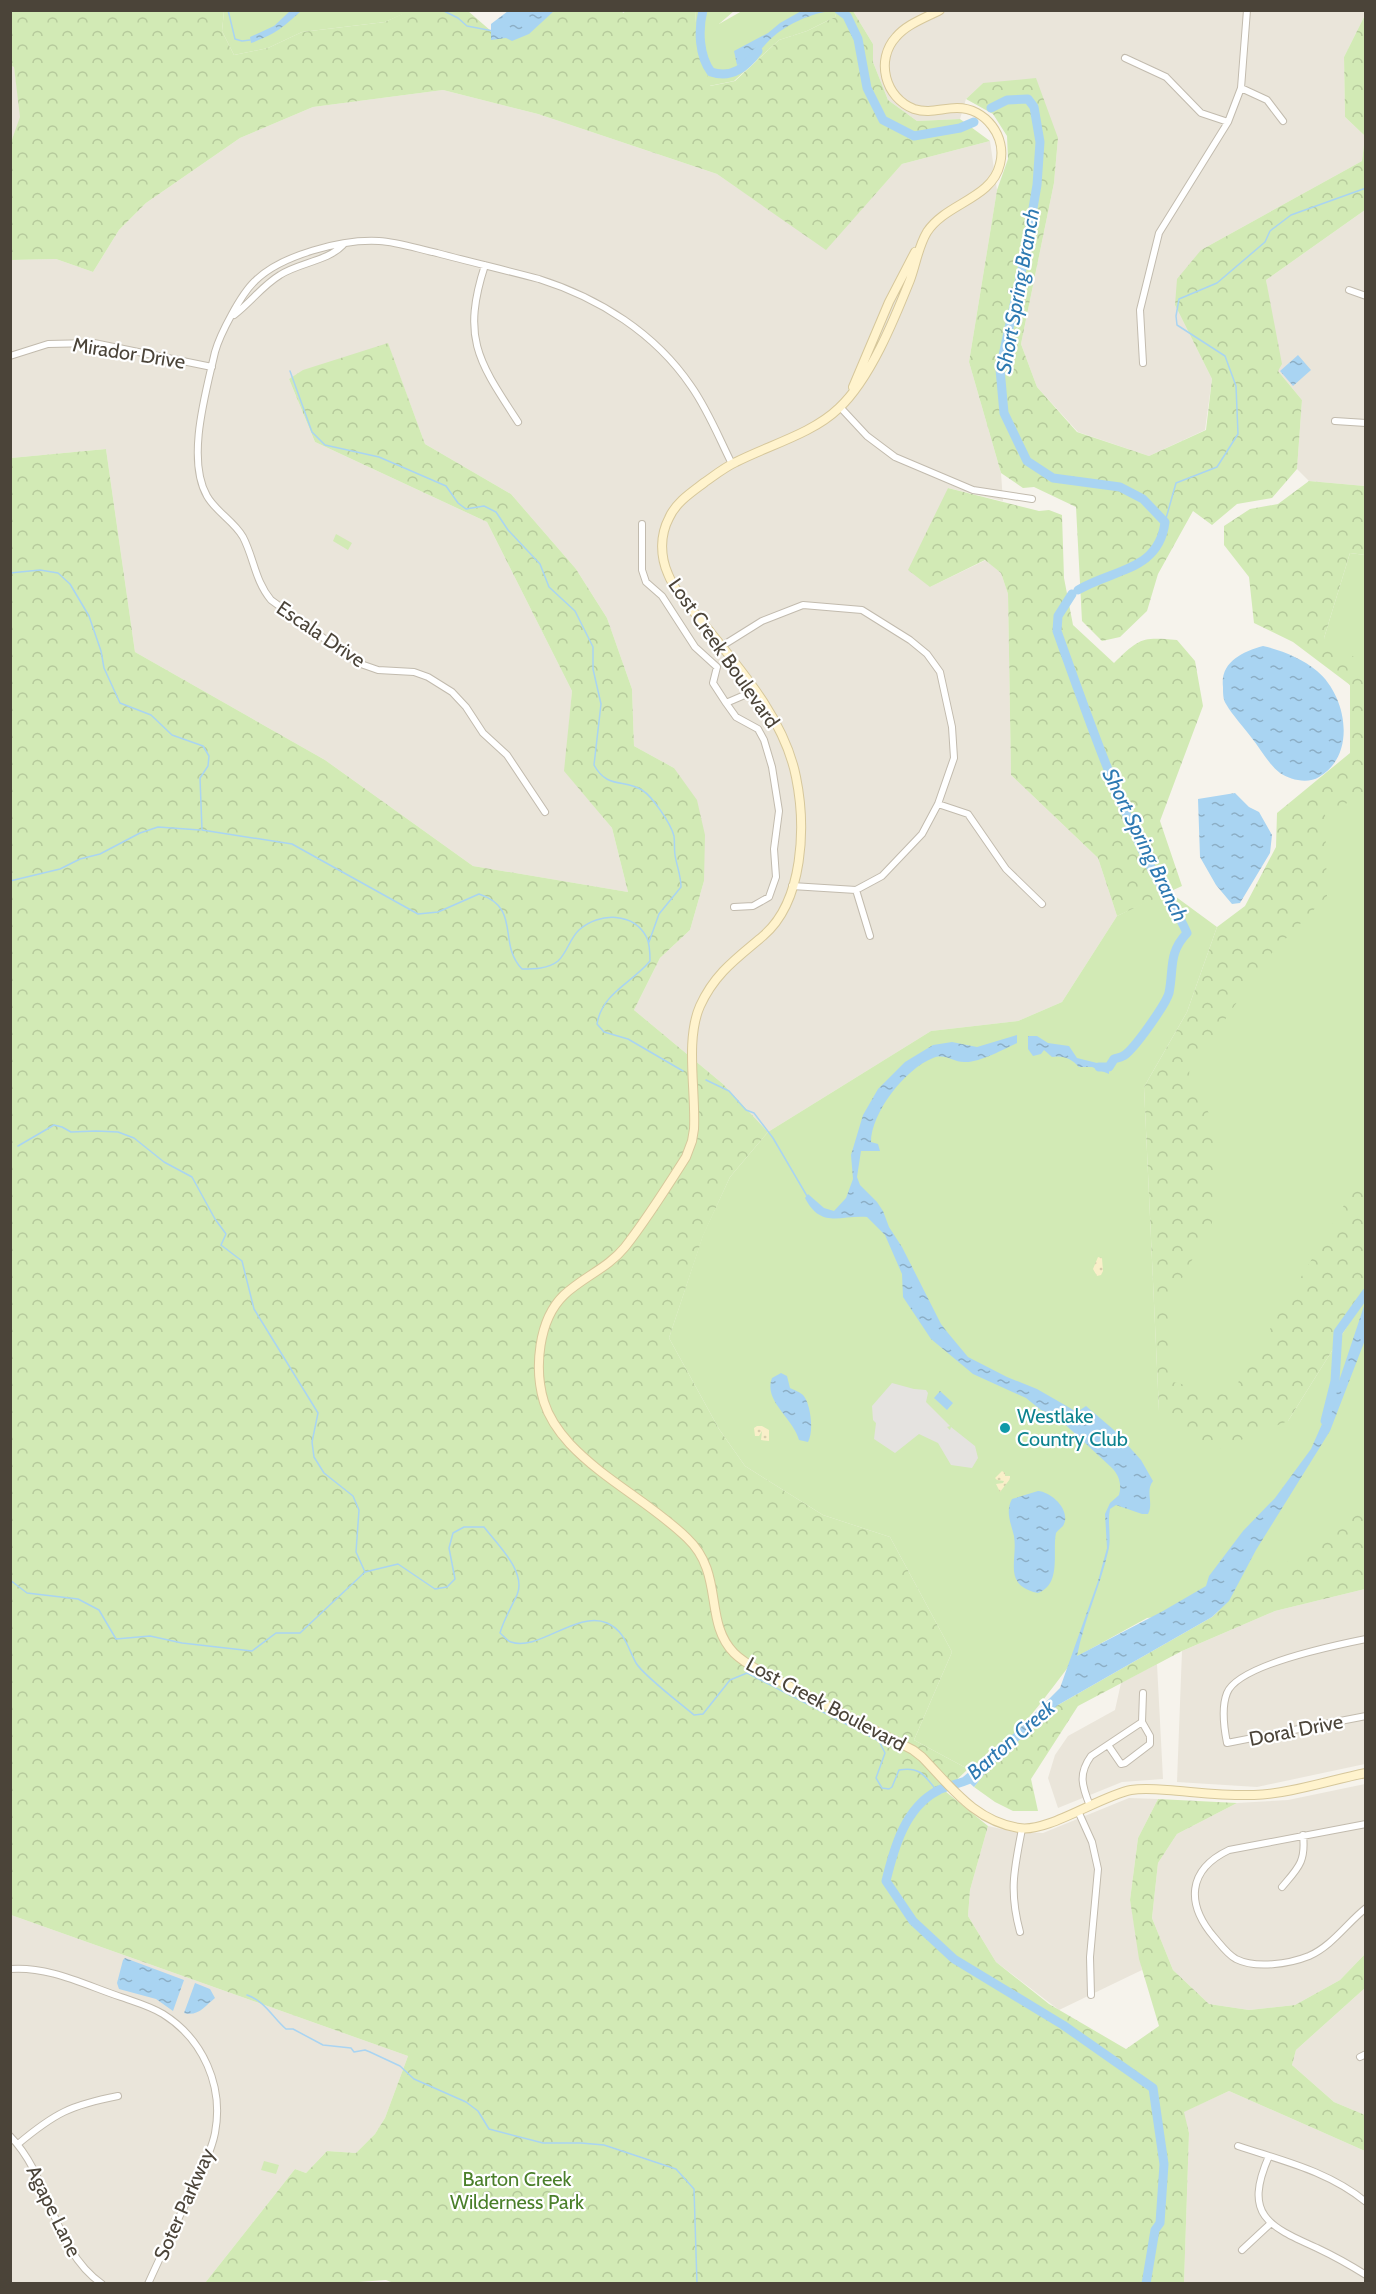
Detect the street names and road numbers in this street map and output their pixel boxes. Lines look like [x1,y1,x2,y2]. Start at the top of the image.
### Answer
street label: Mirador Drive [71,332,187,374]
street label: Lost Creek Boulevard [663,574,785,732]
street label: Escala Drive [272,596,370,672]
street label: Lost Creek Boulevard [742,1652,910,1756]
street label: Doral Drive [1247,1709,1345,1751]
street label: Soter Parkway [149,2144,219,2264]
street label: Agape Lane [22,2161,86,2261]

